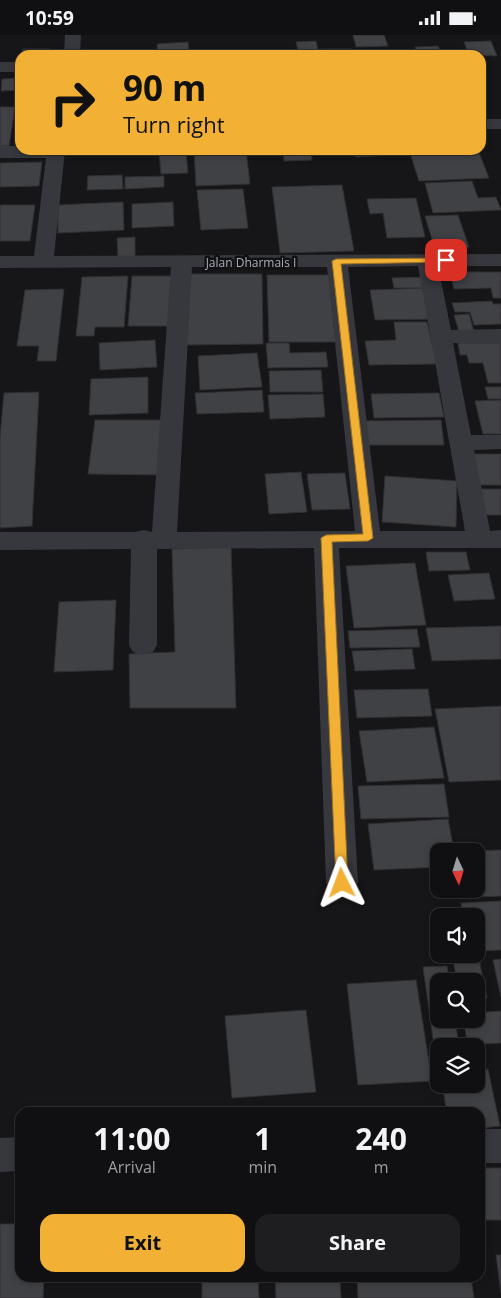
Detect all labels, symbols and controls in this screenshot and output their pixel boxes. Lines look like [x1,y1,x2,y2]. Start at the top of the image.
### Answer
text: 10:59 [25,5,74,31]
text: 90 m [123,64,206,111]
icon: right [40,70,105,135]
text: Turn right [123,109,225,139]
pin [425,239,467,281]
icon: arrive [432,246,460,274]
street label: Jalan Dharmais I [205,254,296,271]
north arrow [430,843,485,897]
map controls [430,843,485,1093]
position arrow [315,856,367,908]
button: sound [430,908,485,963]
button: search [430,973,485,1028]
button: layers [430,1038,485,1093]
text: 11:00 [93,1118,170,1159]
text: 1 [254,1118,271,1159]
text: 240 [355,1118,407,1159]
text: Arrival [108,1156,156,1178]
text: min [249,1156,277,1178]
text: m [374,1156,389,1178]
button: Exit [40,1214,245,1272]
button: Share [255,1214,460,1272]

